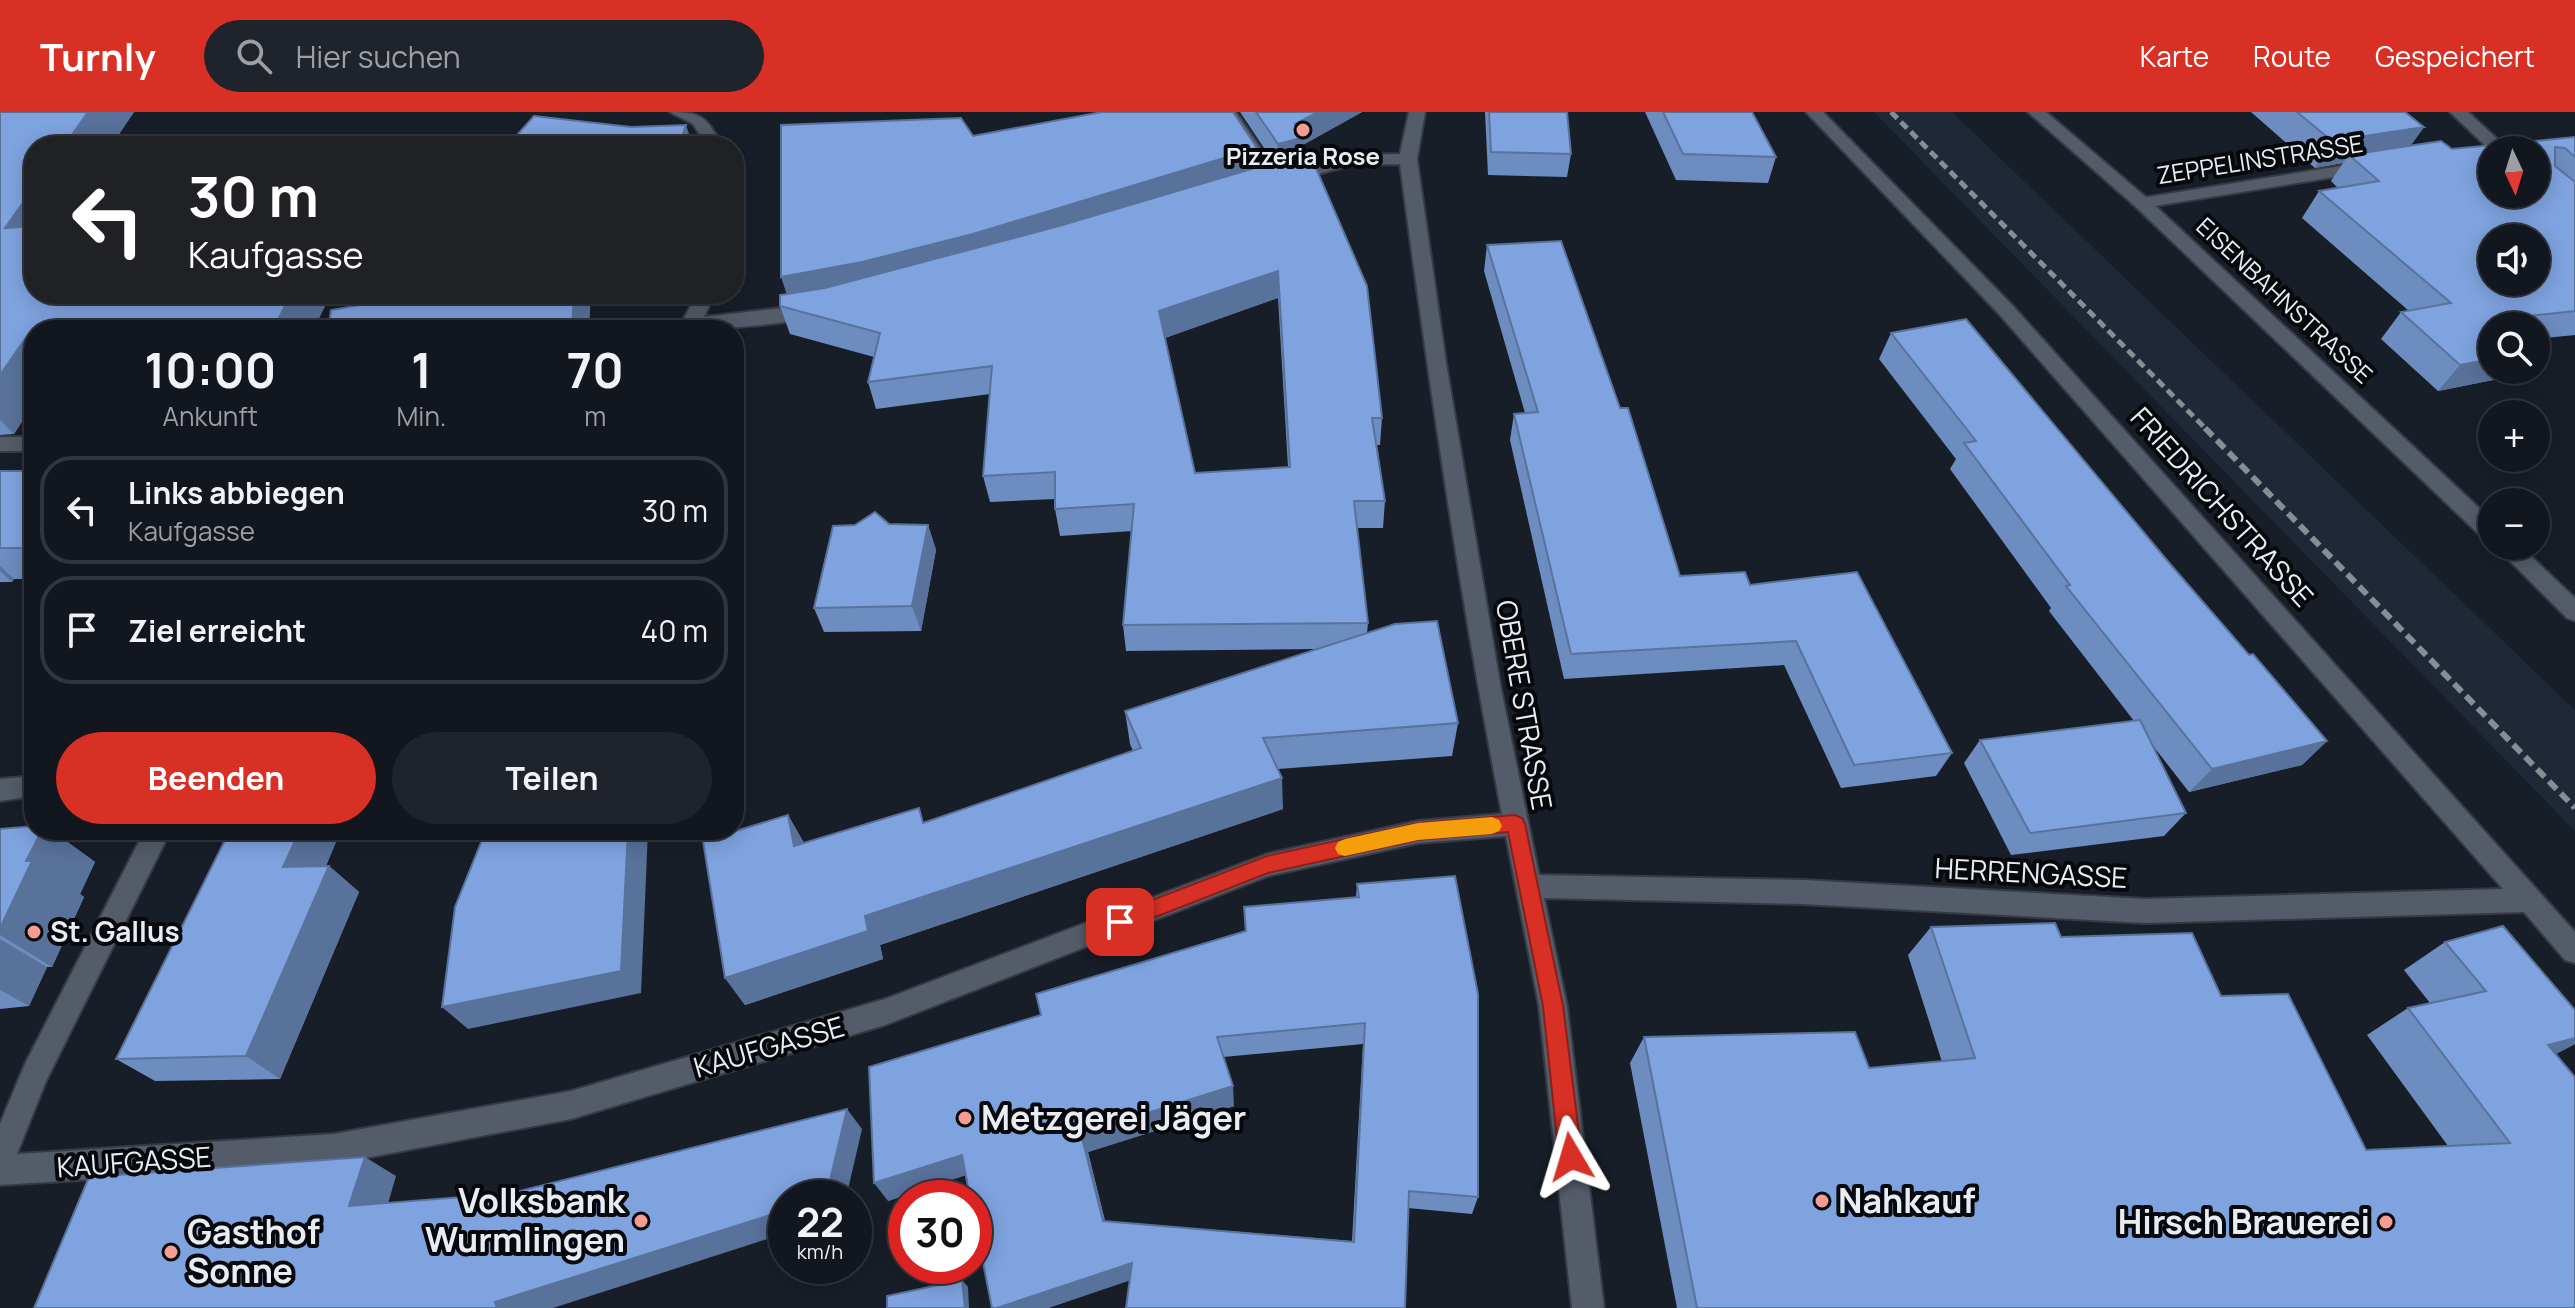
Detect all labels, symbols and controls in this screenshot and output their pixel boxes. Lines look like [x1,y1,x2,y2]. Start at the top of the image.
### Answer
search box [204,20,764,92]
text: Turnly [40,30,156,82]
icon: search [232,34,276,78]
text: Hier suchen [296,36,461,77]
text: Karte [2140,37,2209,75]
text: Route [2253,37,2331,75]
text: Gespeichert [2375,37,2535,75]
marker: Pizzeria Rose [1294,121,1312,139]
street label: ZEPPELINSTRASSE [2154,126,2365,191]
north arrow [2478,136,2550,208]
map controls [2478,136,2550,560]
place label: Pizzeria Rose [1226,139,1380,172]
text: 30 m [188,157,319,234]
icon: left [56,168,160,272]
street label: EISENBAHNSTRASSE [2190,210,2380,390]
button: sound [2478,224,2550,296]
text: Kaufgasse [188,230,364,279]
button: search [2478,312,2550,384]
text: 10:00 [144,337,276,402]
text: 1 [411,337,432,402]
text: 70 [567,337,624,402]
text: Ankunft [163,398,258,434]
text: Min. [397,398,446,434]
text: m [584,398,606,434]
street label: FRIEDRICHSTRASSE [2123,398,2323,614]
button: + [2478,400,2550,472]
text: Links abbiegen [128,472,345,513]
icon: left [60,488,104,532]
button: − [2478,488,2550,560]
text: 30 m [642,490,708,531]
text: Kaufgasse [128,513,255,549]
street label: OBERE STRASSE [1488,597,1562,813]
icon: arrive [60,608,104,652]
text: Ziel erreicht [128,610,306,651]
text: 40 m [641,610,708,651]
button: Beenden [56,732,376,824]
button: Teilen [392,732,712,824]
street label: HERRENGASSE [1934,848,2128,896]
pin [1086,888,1154,956]
icon: arrive [1098,900,1142,944]
place label: St. Gallus [50,912,180,950]
marker: St. Gallus [25,923,43,941]
street label: KAUFGASSE [689,1006,848,1086]
place label: Metzgerei Jäger [981,1094,1246,1140]
marker: Metzgerei Jäger [956,1109,974,1127]
position arrow [1529,1115,1613,1199]
street label: KAUFGASSE [55,1137,212,1185]
place label: Volksbank Wurmlingen [425,1177,626,1262]
place label: Nahkauf [1838,1177,1975,1223]
speed limit sign: 30 [888,1180,992,1284]
marker: Nahkauf [1813,1192,1831,1210]
text: 22 [796,1194,844,1249]
place label: Hirsch Brauerei [2118,1198,2370,1244]
place label: Gasthof Sonne [187,1208,320,1293]
marker: Volksbank Wurmlingen [632,1212,650,1230]
marker: Hirsch Brauerei [2377,1213,2395,1231]
text: km/h [797,1238,843,1265]
marker: Gasthof Sonne [162,1243,180,1261]

